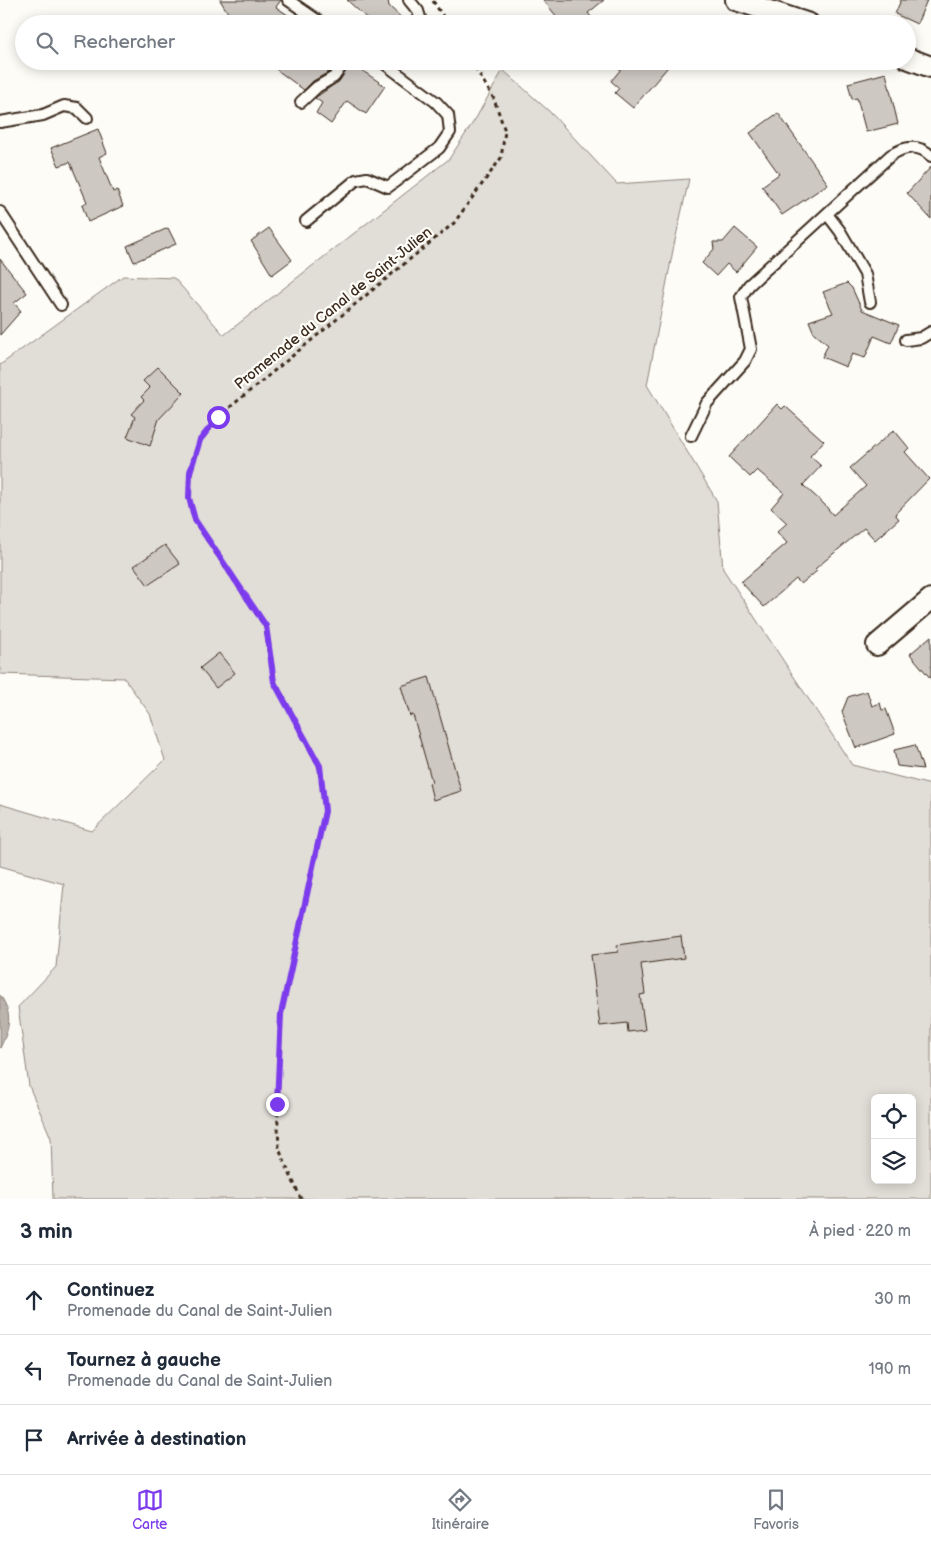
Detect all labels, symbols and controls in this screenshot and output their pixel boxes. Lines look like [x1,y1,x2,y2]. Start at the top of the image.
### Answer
search box [15,15,916,70]
icon: search [33,29,61,57]
text: Rechercher [73,31,175,54]
street label: Promenade du Canal de Saint-Julien [231,223,436,394]
route start [207,406,230,429]
route end [266,1093,289,1116]
map controls [871,1094,916,1184]
button: locate [871,1094,916,1139]
button: layers [871,1139,916,1184]
text: 3 min [20,1219,73,1244]
text: À pied · 220 m [809,1222,911,1241]
text: Continuez [67,1279,154,1302]
icon: ahead [20,1286,48,1314]
text: 30 m [874,1290,911,1309]
text: Promenade du Canal de Saint-Julien [67,1302,332,1321]
text: Tournez à gauche [67,1349,221,1372]
icon: left [20,1356,48,1384]
text: 190 m [869,1360,911,1379]
text: Promenade du Canal de Saint-Julien [67,1372,332,1391]
icon: arrive [20,1426,48,1454]
text: Arrivée à destination [67,1428,246,1451]
tab: Carte [132,1486,167,1533]
tab: Itinéraire [432,1486,489,1533]
tab: Favoris [753,1486,799,1533]

